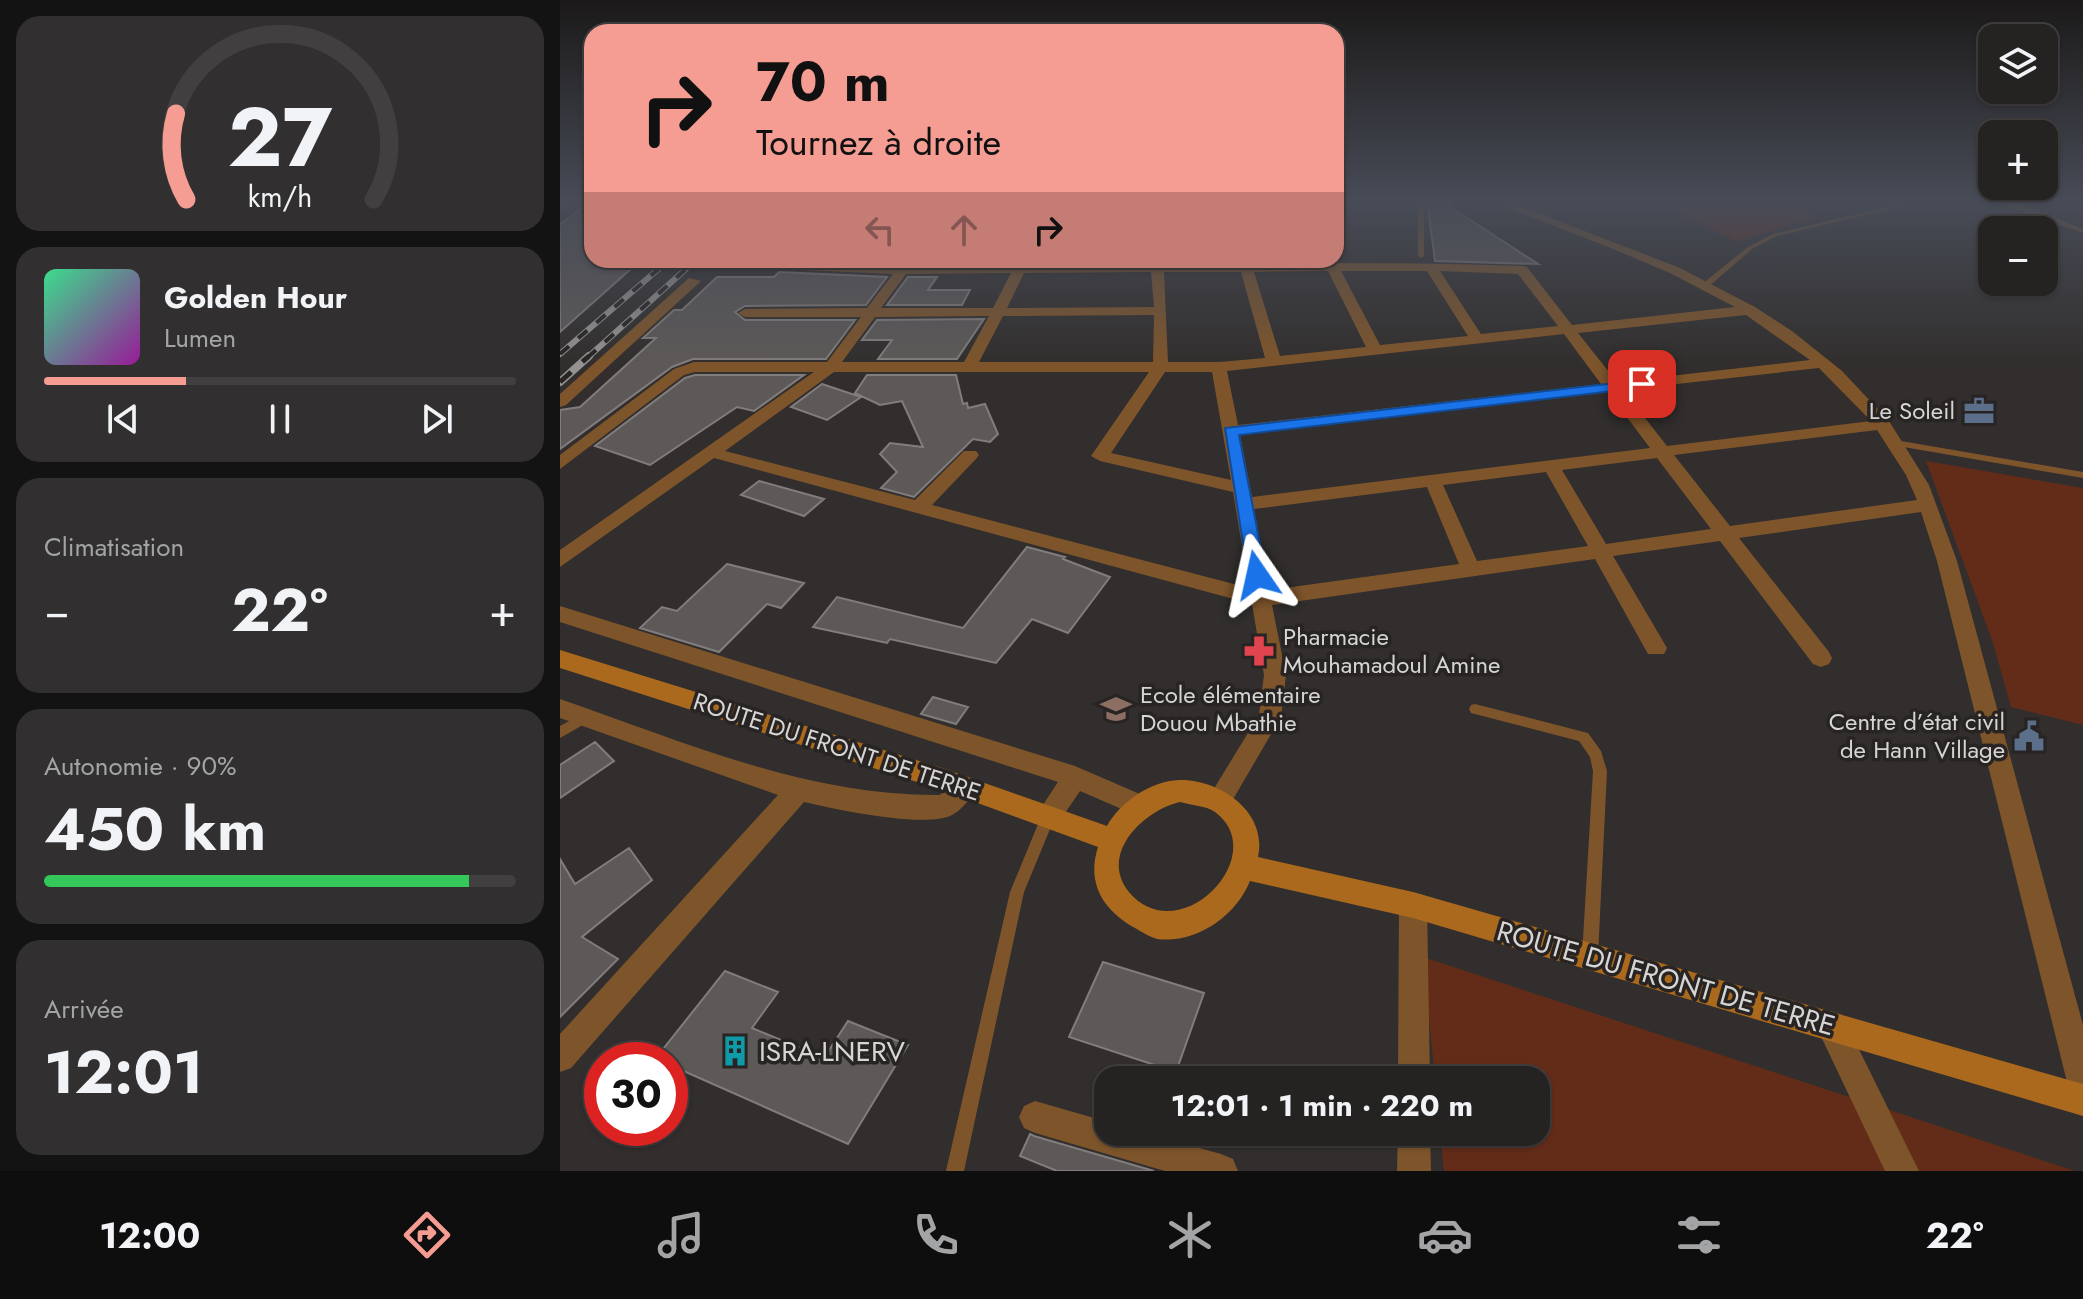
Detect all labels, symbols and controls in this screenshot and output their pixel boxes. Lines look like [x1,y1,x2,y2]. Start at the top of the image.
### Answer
map controls [1978,24,2058,296]
button: layers [1978,24,2058,104]
text: 70 m [756,41,890,122]
icon: right [624,56,728,160]
text: 27 [228,76,332,196]
text: Tournez à droite [756,116,1001,168]
button: + [1978,120,2058,200]
text: km/h [248,176,312,218]
icon: left [858,208,902,252]
icon: ahead [942,208,986,252]
icon: right [1026,208,1070,252]
button: − [1978,216,2058,296]
text: Golden Hour [164,276,347,319]
text: Lumen [164,319,236,357]
pin [1608,350,1676,418]
icon: arrive [1620,362,1664,406]
place label: Le Soleil [1869,393,1955,428]
office icon: Le Soleil [1962,394,1996,428]
icon: previous [101,397,145,441]
icon: pause [258,397,302,441]
icon: next [415,397,459,441]
text: Climatisation [44,528,184,566]
position arrow [1215,533,1299,617]
text: 22° [231,567,328,654]
text: − [44,579,70,643]
text: + [489,579,516,643]
place label: Pharmacie Mouhamadoul Amine [1283,619,1500,682]
pharmacy icon: Pharmacie Mouhamadoul Amine [1242,634,1276,668]
place label: Ecole élémentaire Douou Mbathie [1140,677,1321,740]
street label: ROUTE DU FRONT DE TERRE [689,684,985,810]
school or university icon: Ecole élémentaire Douou Mbathie [1099,692,1133,726]
place label: Centre d’état civil de Hann Village [1829,704,2005,767]
public building icon: Centre d’état civil de Hann Village [2012,719,2046,753]
text: Autonomie · 90% [44,747,237,785]
text: 450 km [44,786,266,873]
street label: ROUTE DU FRONT DE TERRE [1492,911,1840,1046]
text: Arrivée [44,990,124,1028]
text: 12:01 [44,1029,203,1116]
place label: ISRA-LNERV [759,1031,906,1072]
building icon: ISRA-LNERV [718,1034,752,1068]
speed limit sign: 30 [584,1042,688,1146]
text: 12:01 · 1 min · 220 m [1171,1084,1473,1127]
icon: directions [399,1207,455,1263]
icon: music [653,1207,709,1263]
icon: phone [908,1207,964,1263]
icon: climate [1162,1207,1218,1263]
icon: car [1417,1207,1473,1263]
icon: filters [1671,1207,1727,1263]
text: 12:00 [99,1209,200,1261]
text: 22° [1926,1209,1984,1261]

